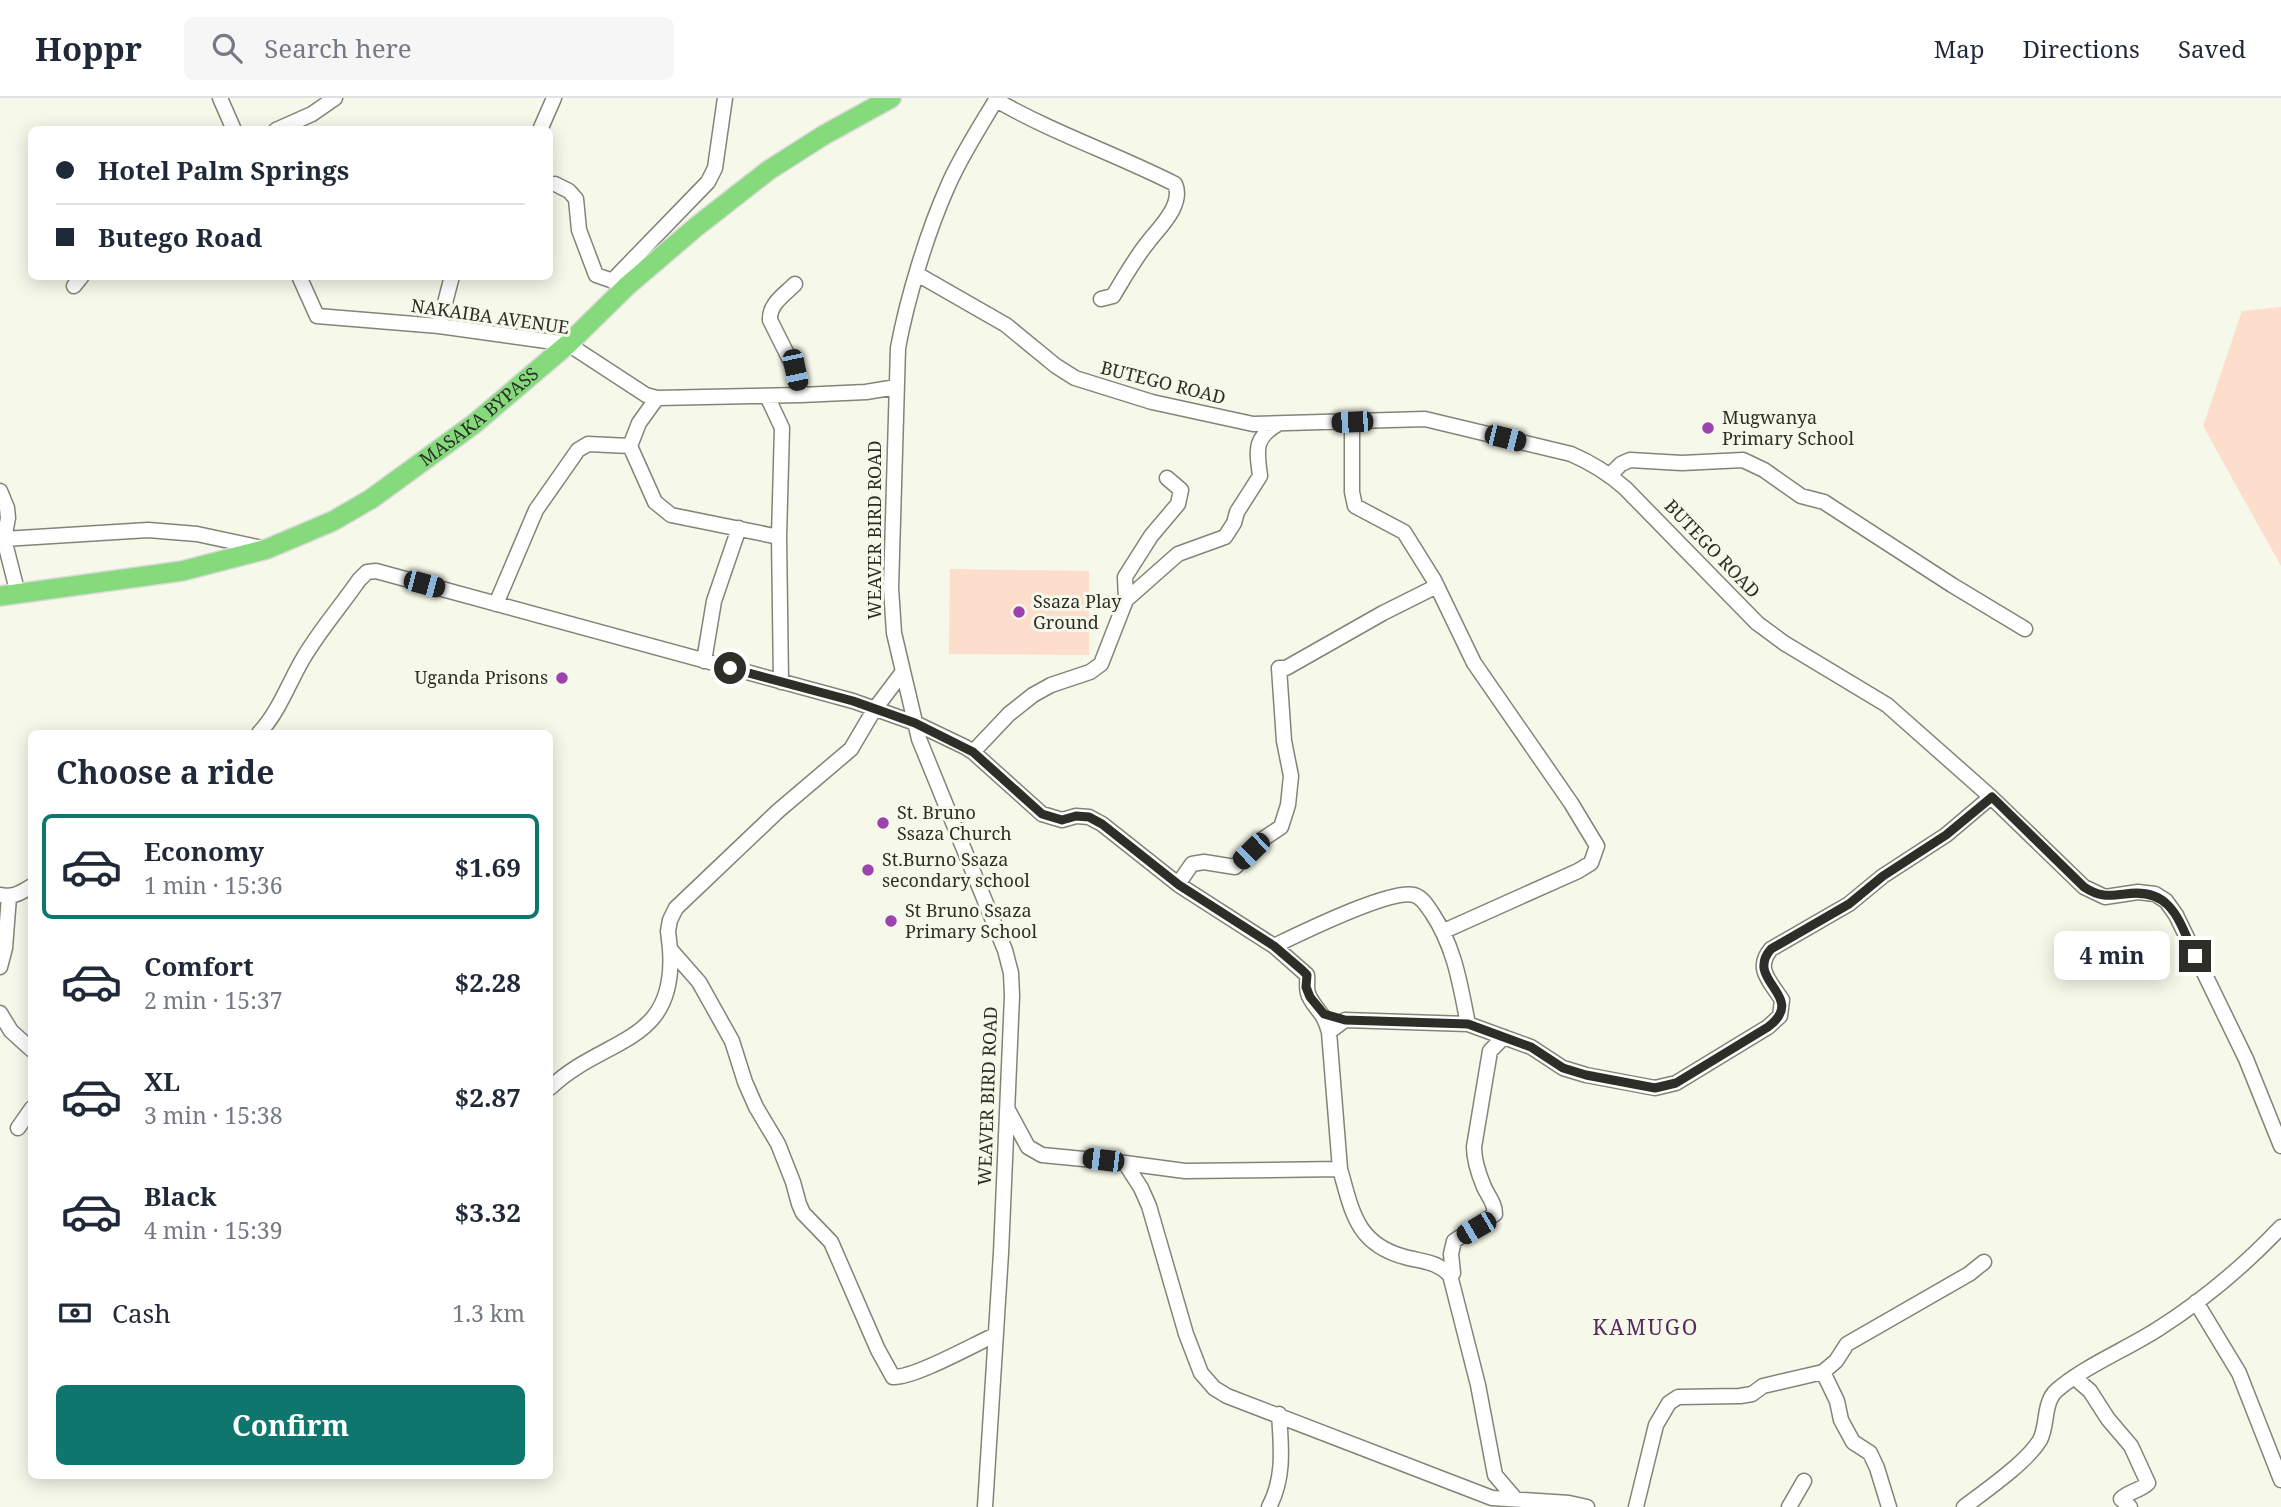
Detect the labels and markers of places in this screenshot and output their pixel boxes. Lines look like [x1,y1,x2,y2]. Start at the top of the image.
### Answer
place label: Mugwanya Primary School [1722,405,1854,450]
marker: Mugwanya Primary School [1700,420,1716,436]
place label: Ssaza Play Ground [1033,589,1122,634]
marker: Ssaza Play Ground [1011,604,1027,620]
place label: Uganda Prisons [414,665,548,689]
marker: Uganda Prisons [554,670,570,686]
place label: St. Bruno Ssaza Church [897,800,1012,845]
marker: St. Bruno Ssaza Church [875,815,891,831]
place label: St.Burno Ssaza secondary school [882,847,1030,892]
marker: St.Burno Ssaza secondary school [860,862,876,878]
place label: St Bruno Ssaza Primary School [905,898,1037,943]
marker: St Bruno Ssaza Primary School [883,913,899,929]

